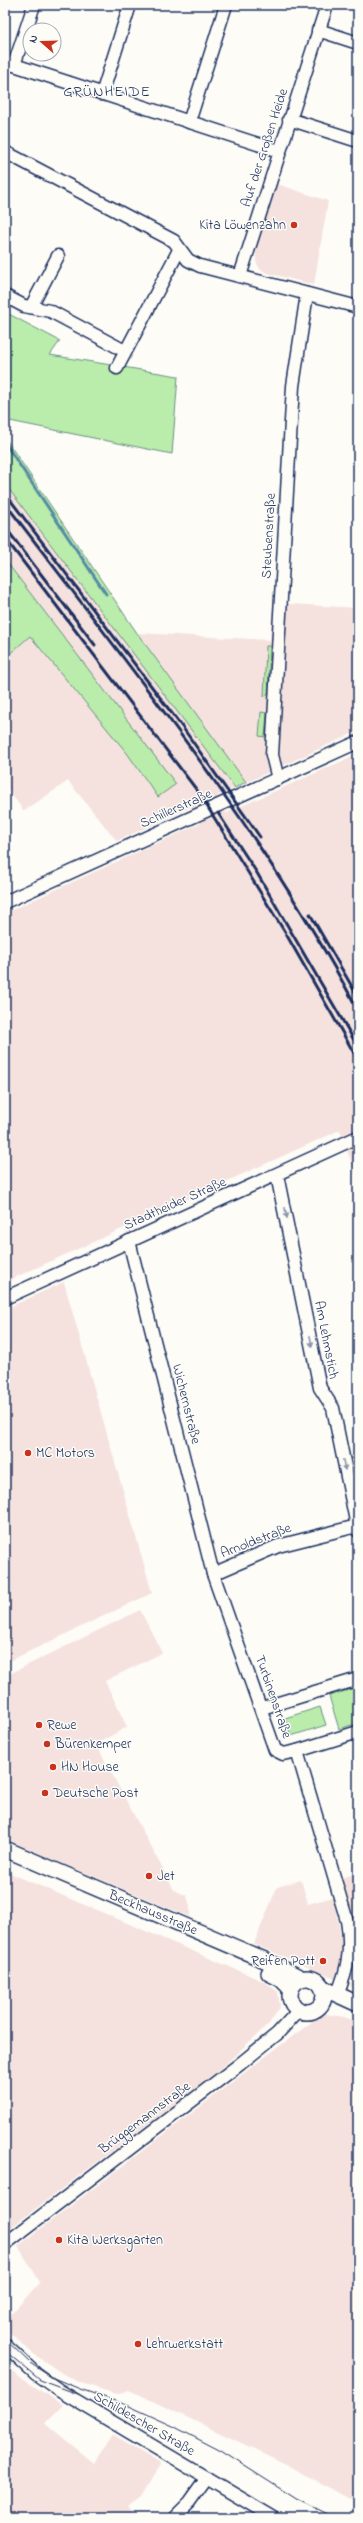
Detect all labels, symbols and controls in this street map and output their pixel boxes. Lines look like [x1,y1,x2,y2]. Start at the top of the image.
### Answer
north arrow [22,22,62,62]
text: N [25,33,42,45]
district label: GRÜNHEIDE [63,81,151,103]
street label: Auf der Großen Heide [236,85,294,210]
place label: Kita Löwenzahn [199,215,286,236]
marker: Kita Löwenzahn [289,220,299,230]
street label: Steubenstraße [256,492,282,579]
street label: Schillerstraße [137,783,216,834]
street label: Stadtheider Straße [120,1172,230,1236]
one-way arrow [283,1207,289,1219]
street label: Am Lehmstich [308,1299,344,1381]
one-way arrow [308,1334,314,1347]
street label: Wichernstraße [166,1362,206,1447]
place label: MC Motors [36,1443,95,1464]
marker: MC Motors [23,1448,33,1458]
one-way arrow [342,1459,348,1471]
street label: Arnoldstraße [218,1518,295,1564]
street label: Turbinenstraße [249,1653,297,1742]
place label: Rewe [47,1715,77,1736]
marker: Rewe [34,1720,44,1730]
place label: Bürenkemper [54,1734,132,1755]
marker: Bürenkemper [42,1739,52,1749]
place label: HN House [61,1757,120,1778]
marker: HN House [48,1762,58,1772]
place label: Deutsche Post [52,1783,139,1804]
marker: Deutsche Post [40,1788,50,1798]
place label: Jet [157,1866,175,1887]
marker: Jet [144,1871,154,1881]
street label: Beckhausstraße [104,1884,201,1941]
place label: Reifen Pott [251,1951,315,1972]
marker: Reifen Pott [318,1956,328,1966]
street label: Brüggemannstraße [94,2076,196,2161]
place label: Kita Werksgarten [67,2230,163,2252]
marker: Kita Werksgarten [54,2235,64,2245]
place label: Lehrwerkstatt [146,2334,223,2355]
marker: Lehrwerkstatt [133,2339,143,2349]
street label: Schildescher Straße [89,2386,199,2462]

